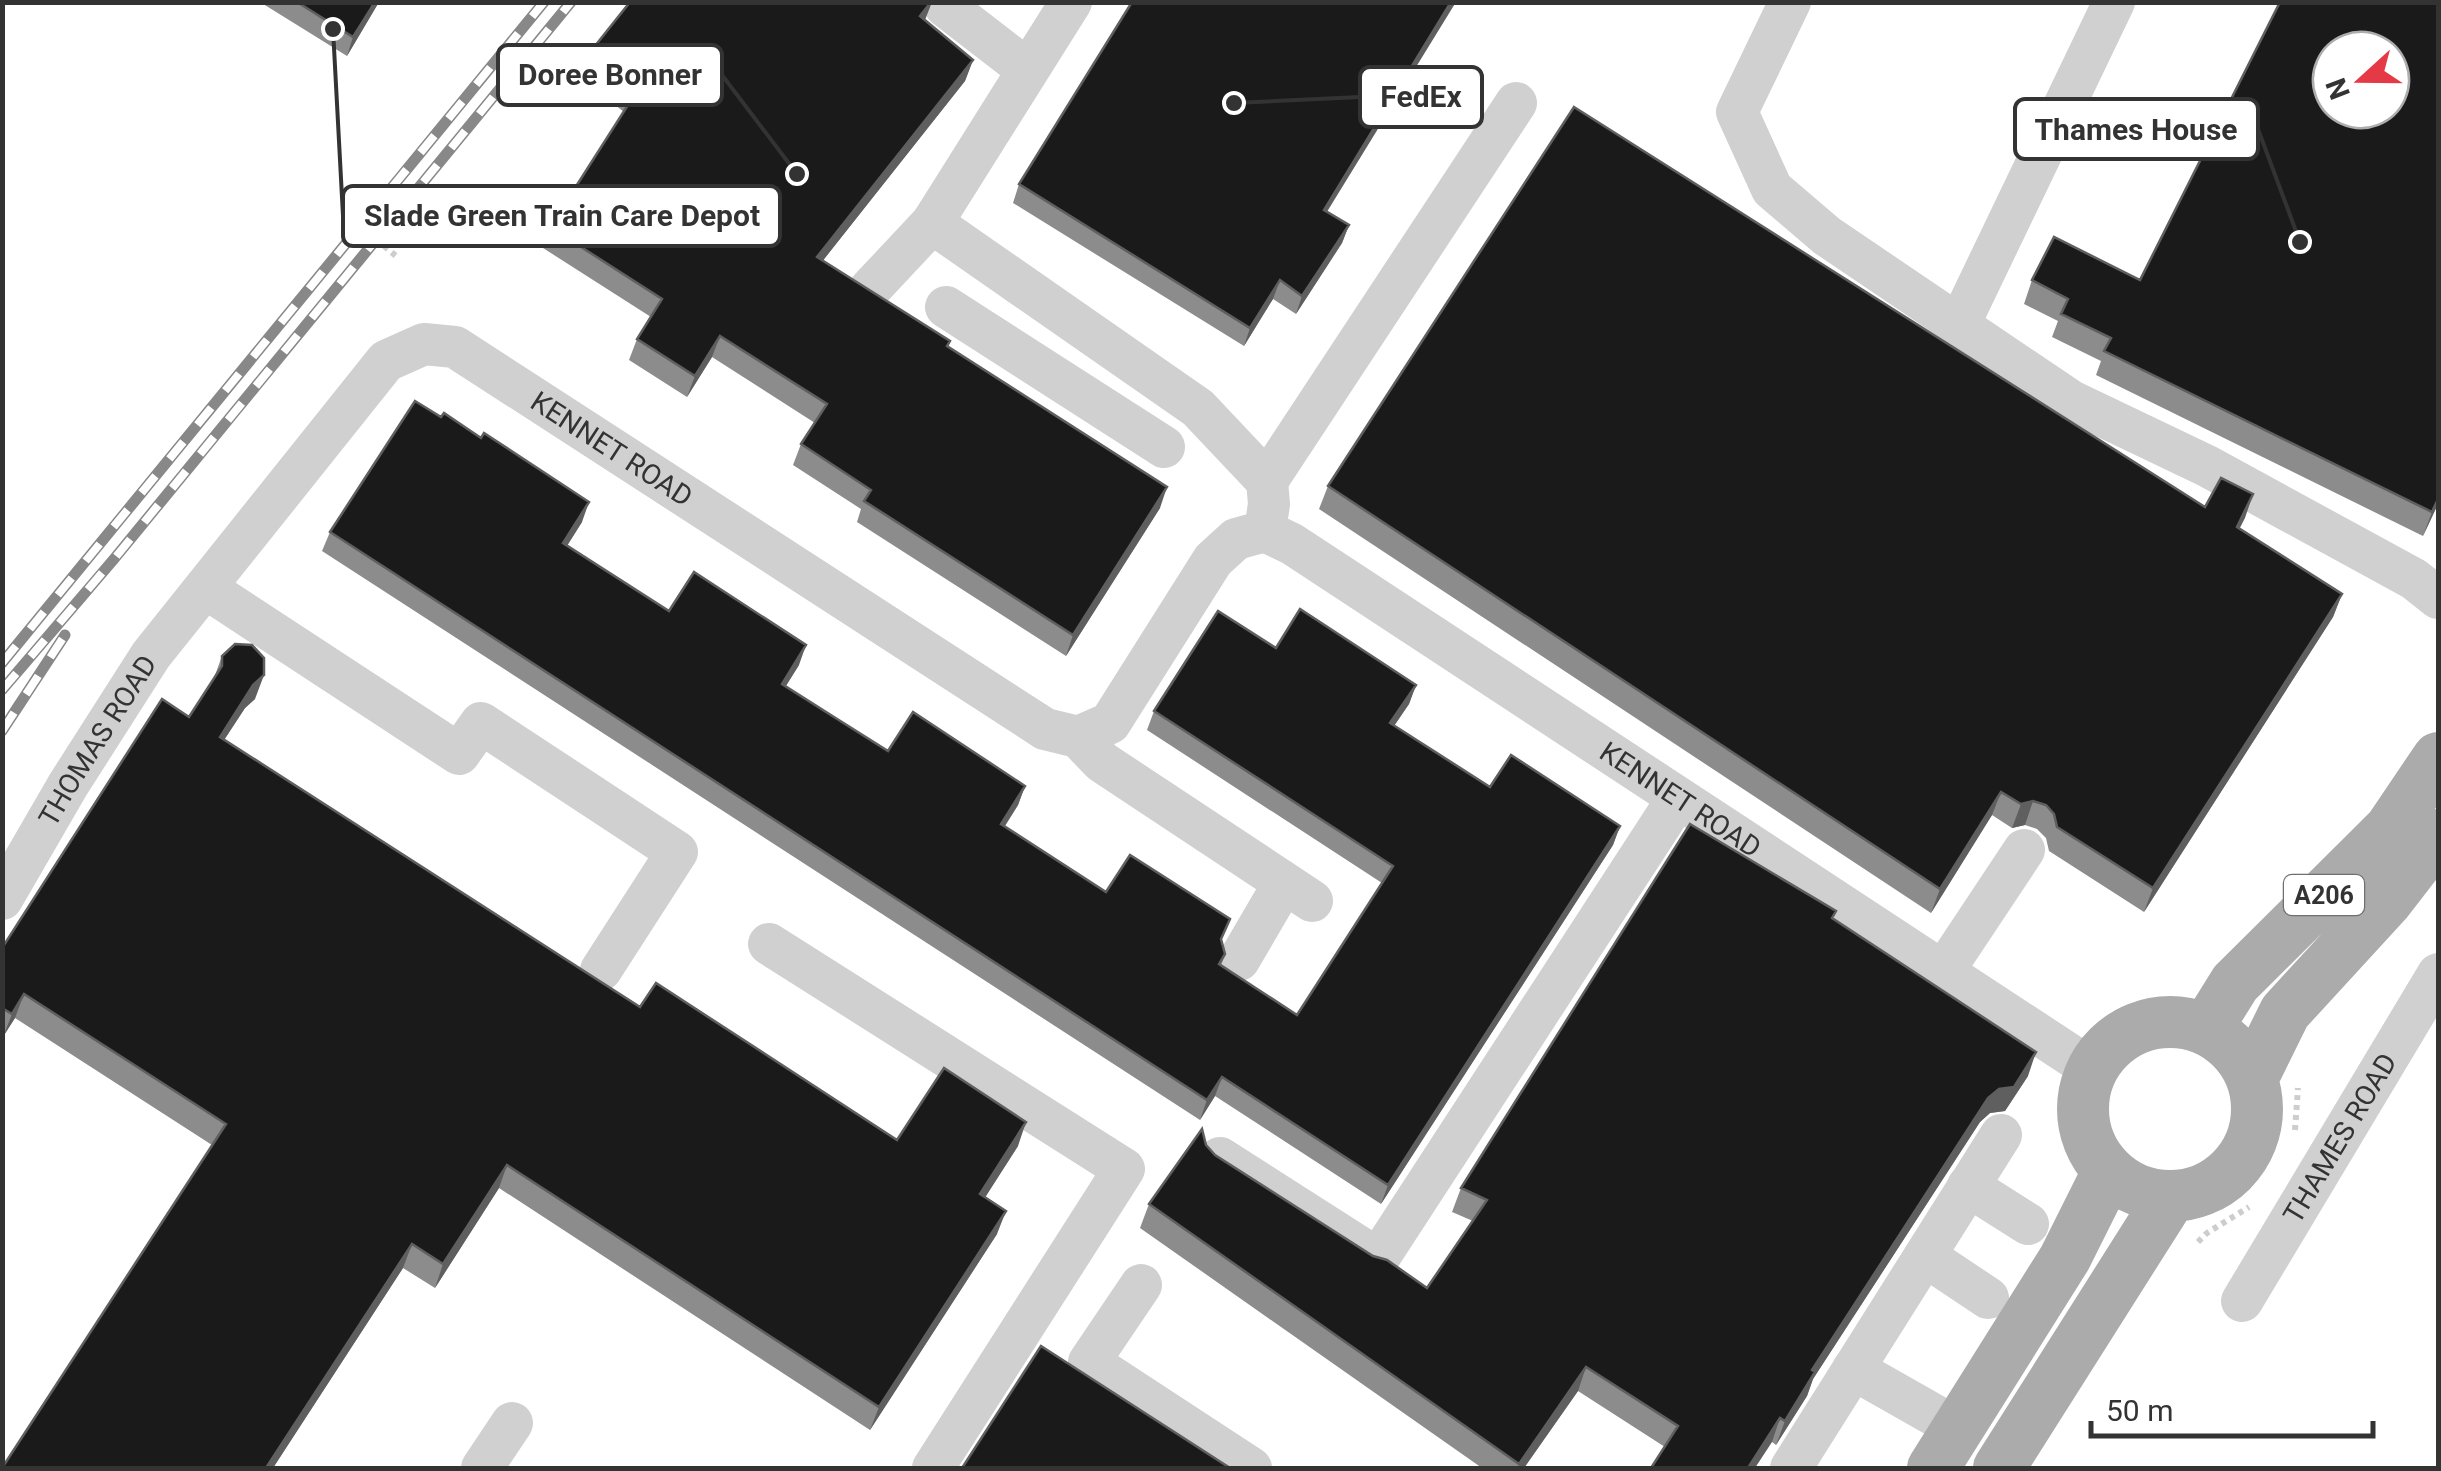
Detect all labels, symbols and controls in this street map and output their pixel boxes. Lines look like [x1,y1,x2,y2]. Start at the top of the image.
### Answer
north arrow [2311,30,2411,130]
callout: Doree Bonner [498,45,722,105]
text: Doree Bonner [518,57,702,92]
callout: FedEx [1360,67,1482,127]
text: N [2319,74,2357,104]
text: FedEx [1380,79,1462,114]
callout: Thames House [2015,99,2258,159]
text: Thames House [2034,112,2238,147]
callout: Slade Green Train Care Depot [343,186,780,246]
text: Slade Green Train Care Depot [364,198,760,233]
street label: KENNET ROAD [525,384,699,513]
street label: THOMAS ROAD [31,649,163,832]
street label: KENNET ROAD [1594,735,1767,864]
road number: A206 [2284,875,2364,915]
street label: THAMES ROAD [2276,1047,2403,1229]
scale bar [2091,1376,2374,1438]
text: 50 m [2106,1393,2173,1428]

